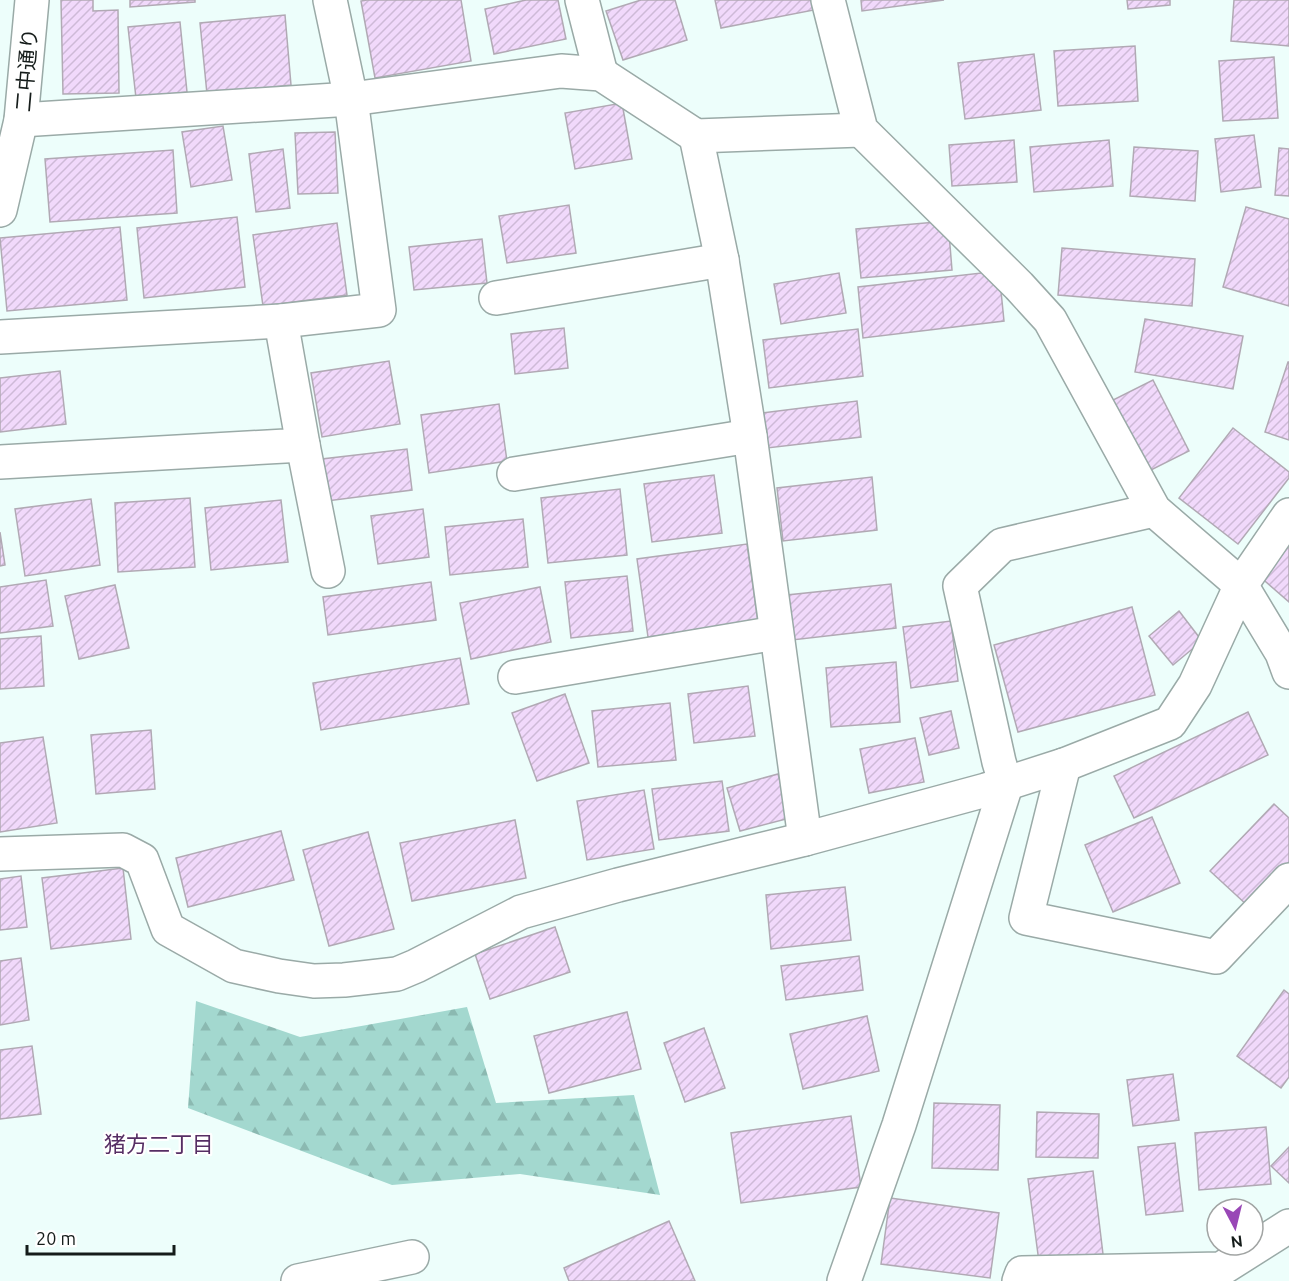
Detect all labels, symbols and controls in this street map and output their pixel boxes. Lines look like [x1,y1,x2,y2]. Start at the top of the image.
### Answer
street label: 二中通り [10,27,42,113]
district label: 猪方二丁目 [104,1131,214,1156]
north arrow [1205,1197,1265,1257]
scale bar [27,1218,174,1256]
text: 20 m [36,1228,76,1248]
text: N [1230,1232,1244,1252]

